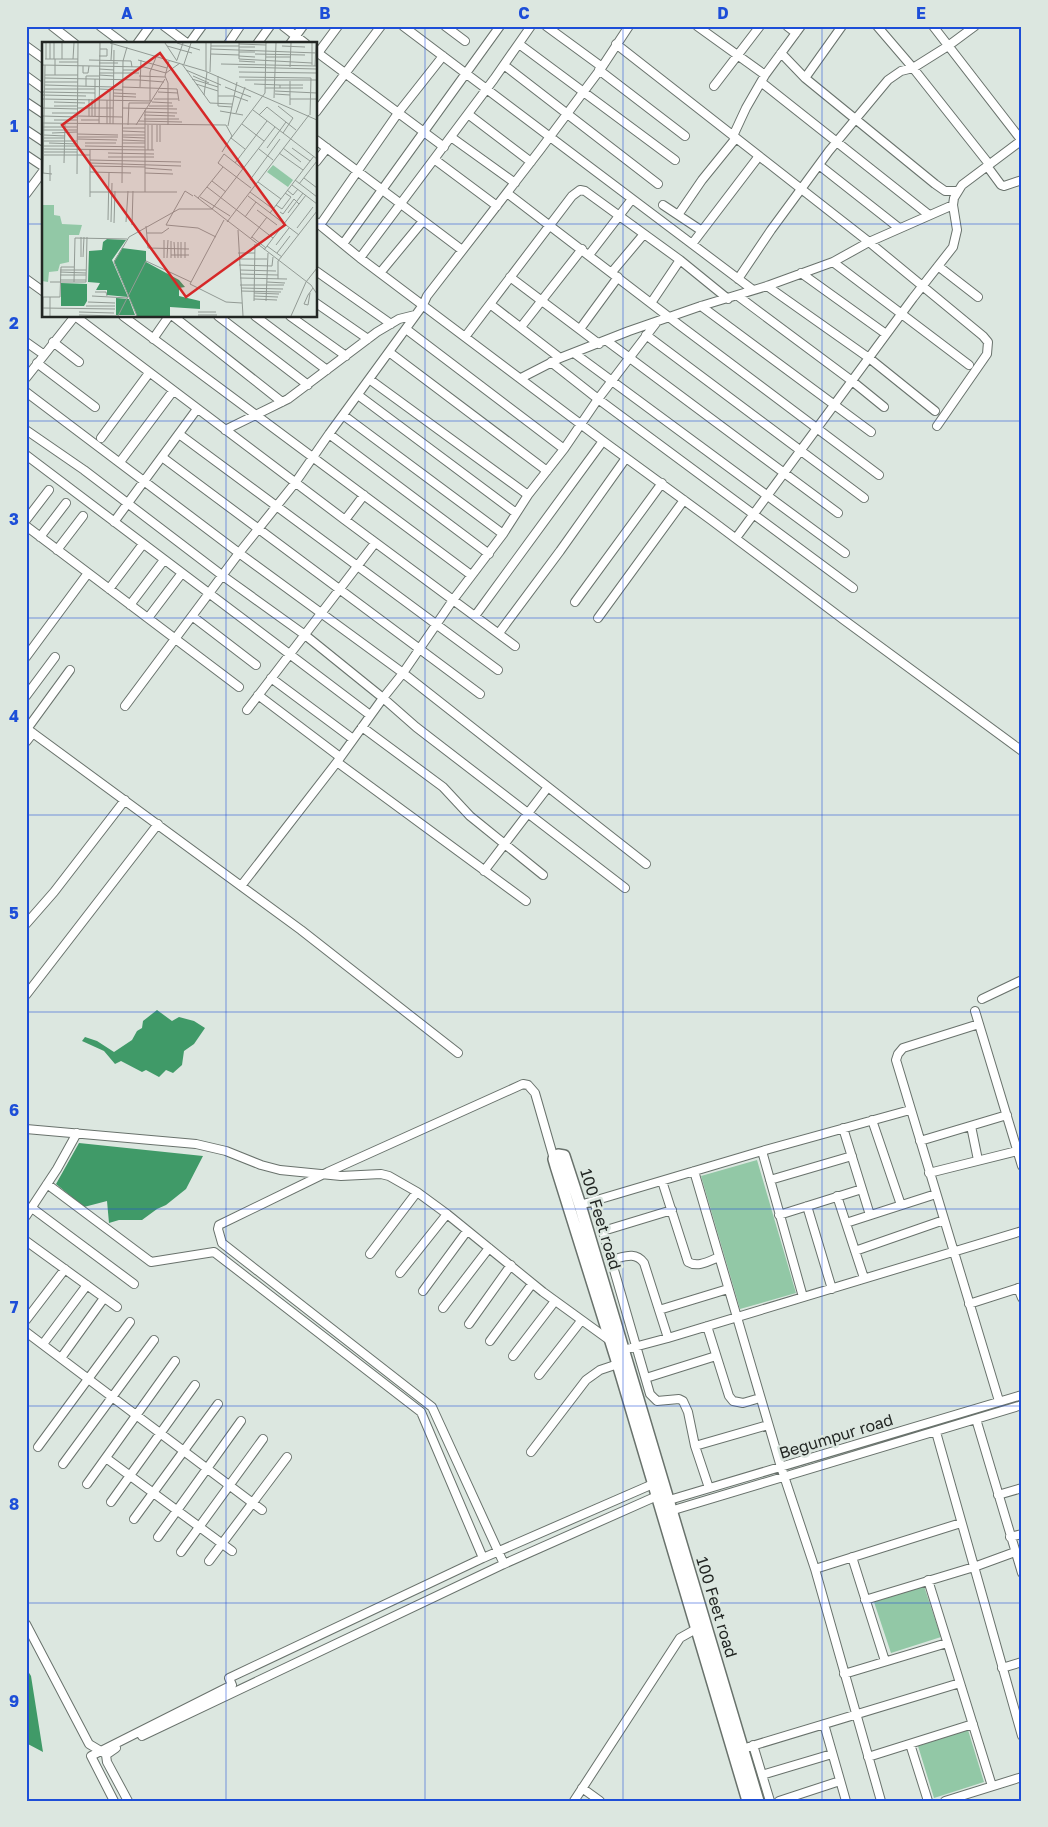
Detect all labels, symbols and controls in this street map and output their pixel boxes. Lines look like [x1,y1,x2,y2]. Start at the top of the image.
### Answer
text: A [121,3,133,23]
text: B [319,3,331,23]
text: C [518,3,530,23]
text: D [717,3,729,23]
text: E [916,3,926,23]
inset map [42,42,318,318]
text: 1 [10,116,18,136]
text: 2 [9,313,19,333]
text: 3 [9,509,19,529]
text: 4 [9,706,19,726]
text: 5 [9,903,19,923]
text: 6 [9,1100,19,1120]
street label: 100 Feet road [576,1166,626,1272]
text: 7 [10,1297,19,1317]
street label: Begumpur road [777,1409,895,1463]
text: 8 [9,1494,19,1514]
street label: 100 Feet road [692,1554,742,1660]
text: 9 [9,1691,19,1711]

